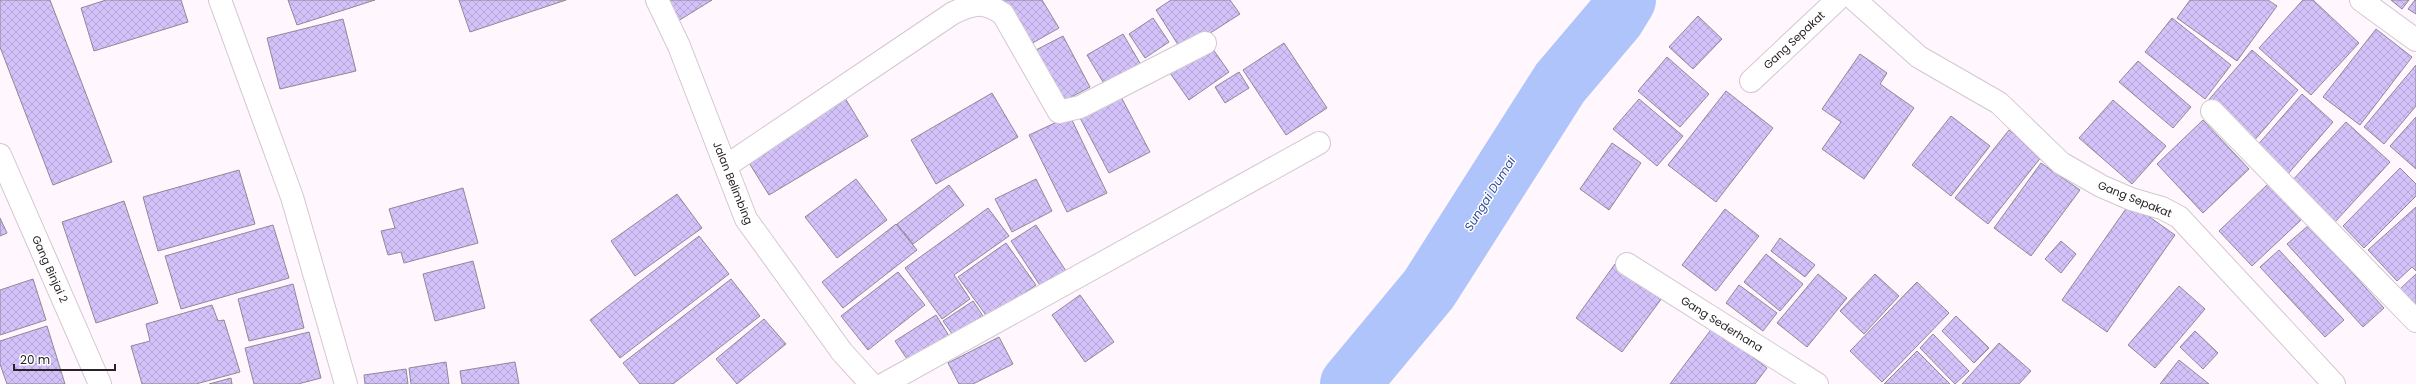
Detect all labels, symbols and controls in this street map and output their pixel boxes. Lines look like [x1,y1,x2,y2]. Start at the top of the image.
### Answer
street label: Gang Sepakat [1760,7,1828,73]
street label: Jalan Belimbing [709,139,757,227]
water label: Sungai Dumai [1460,152,1520,234]
street label: Gang Sepakat [2096,177,2174,221]
street label: Gang Binjai 2 [28,233,72,305]
street label: Gang Sederhana [1678,292,1766,356]
scale bar [14,346,115,372]
text: 20 m [20,351,50,368]

